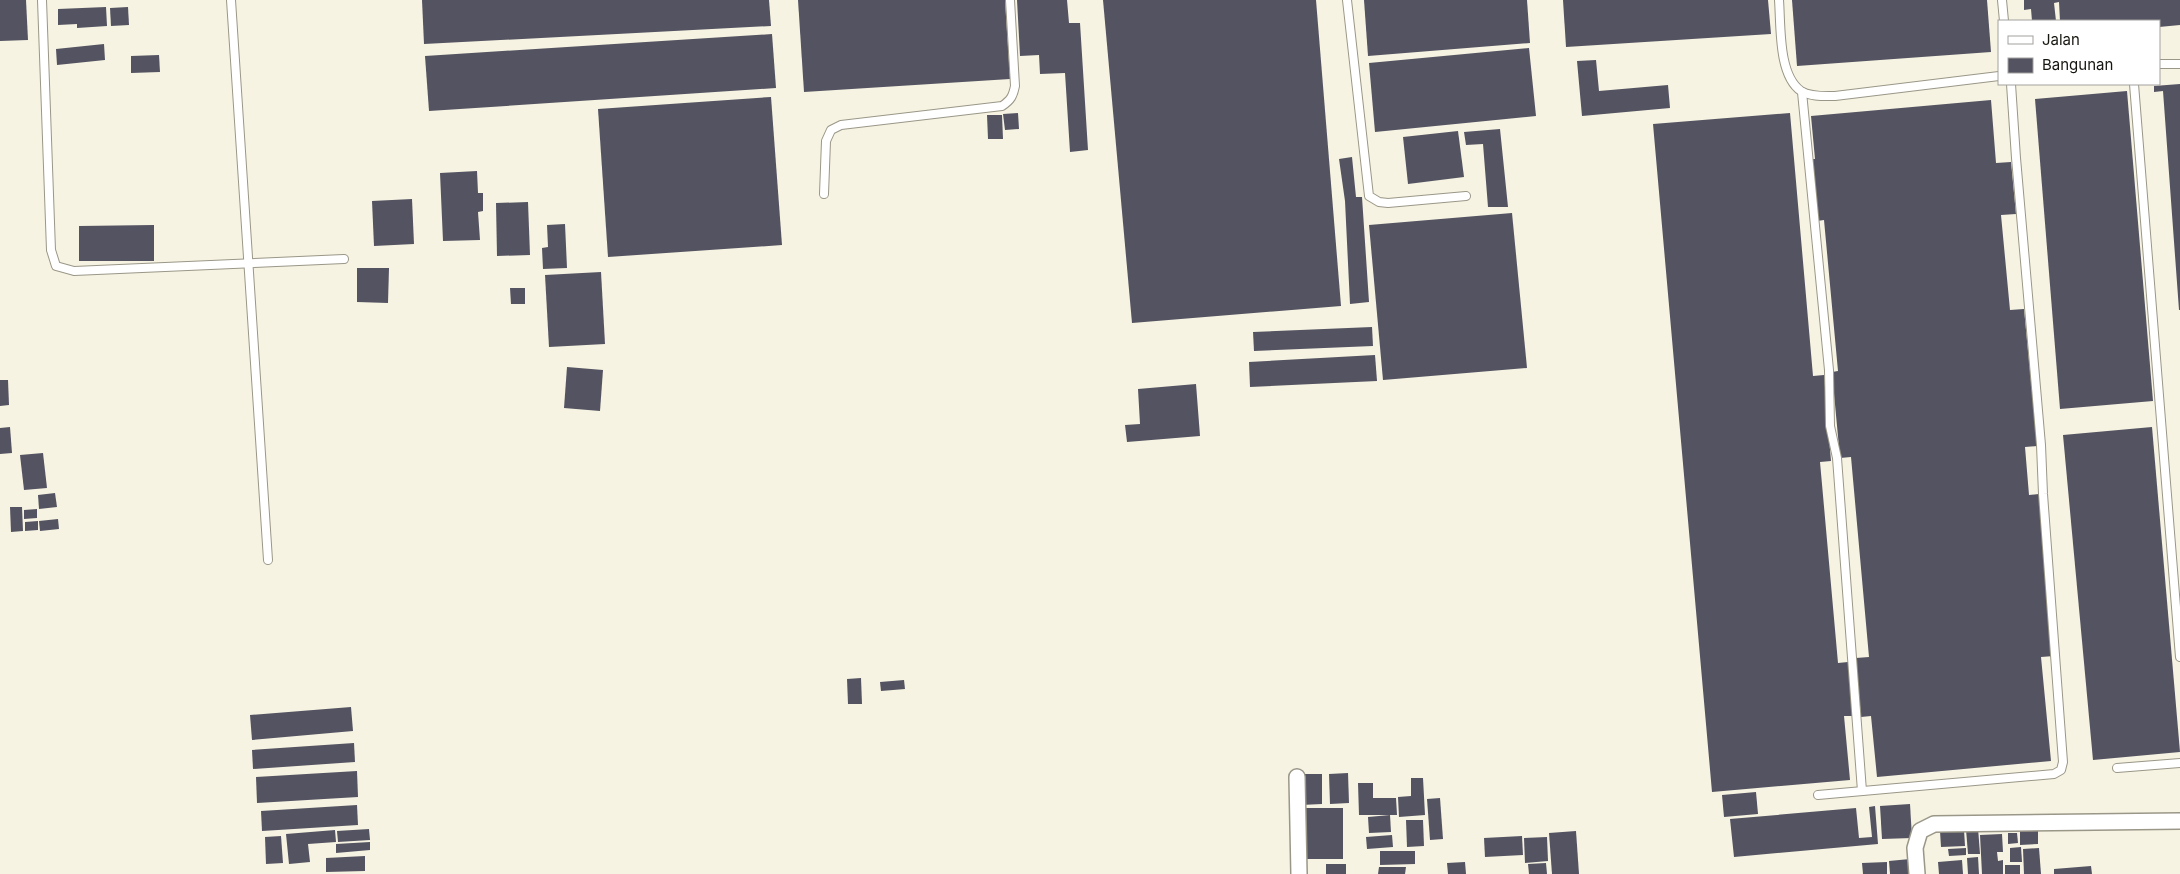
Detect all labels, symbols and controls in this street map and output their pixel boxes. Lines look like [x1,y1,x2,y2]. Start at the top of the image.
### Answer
legend [1998,20,2160,85]
text: Jalan [2042,30,2080,49]
text: Bangunan [2042,55,2113,74]

